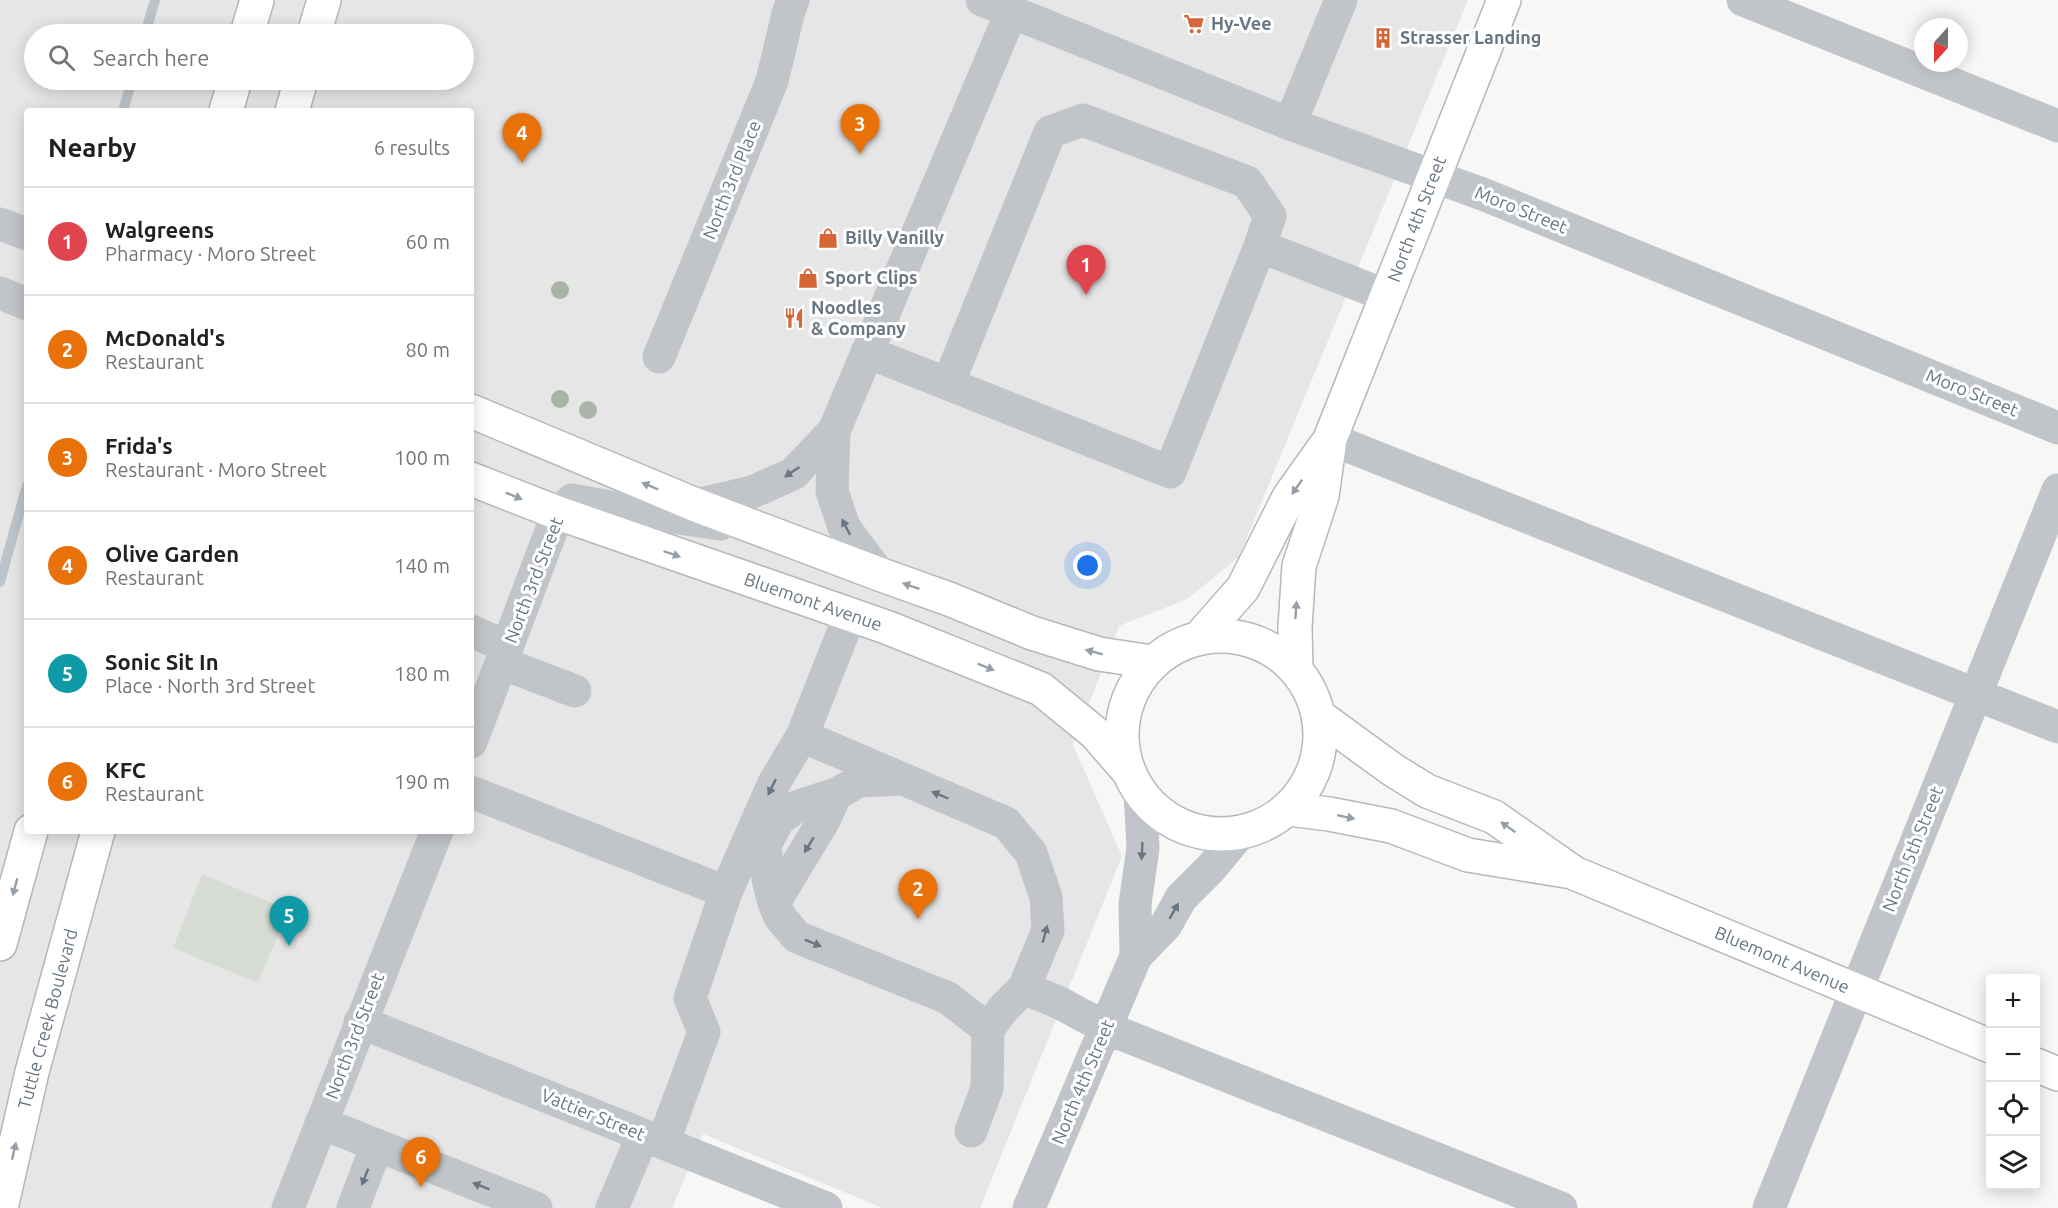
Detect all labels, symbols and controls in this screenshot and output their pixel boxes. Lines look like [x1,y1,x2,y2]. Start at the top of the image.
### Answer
supermarket icon: Hy-Vee [1182,12,1206,36]
place label: Hy-Vee [1211,13,1272,33]
north arrow [1914,18,1968,72]
search box [24,24,474,90]
building icon: Strasser Landing [1371,26,1395,50]
place label: Strasser Landing [1400,27,1541,47]
icon: search [45,41,78,74]
text: Search here [93,45,209,70]
pin: 3 [840,104,880,154]
pin: 4 [502,114,542,163]
street label: North 3rd Place [698,117,764,242]
text: Nearby [48,133,136,162]
text: 6 results [374,136,450,159]
street label: North 4th Street [1383,153,1449,285]
street label: Moro Street [1472,181,1571,237]
text: Walgreens [105,217,214,242]
shop icon: Billy Vanilly [816,226,840,250]
place label: Billy Vanilly [845,227,945,247]
text: 1 [62,230,73,253]
text: 60 m [406,230,450,253]
text: Pharmacy · Moro Street [105,242,316,265]
pin: 1 [1066,246,1106,295]
shop icon: Sport Clips [796,266,820,290]
place label: Sport Clips [825,267,918,287]
place label: Noodles & Company [811,297,906,338]
restaurant icon: Noodles & Company [782,306,806,330]
text: McDonald's [105,325,225,350]
text: 2 [62,338,73,361]
text: 80 m [406,338,450,361]
text: Restaurant [105,350,204,373]
street label: Moro Street [1923,364,2022,420]
text: Frida's [105,433,173,458]
text: 3 [62,446,73,469]
text: 100 m [394,446,450,469]
text: Restaurant · Moro Street [105,458,327,481]
one-way arrow [783,466,800,477]
one-way arrow [1291,478,1303,494]
one-way arrow [641,481,659,491]
one-way arrow [506,491,524,501]
street label: North 3rd Street [500,514,566,646]
one-way arrow [841,518,850,535]
text: Olive Garden [105,541,239,566]
one-way arrow [663,549,681,559]
your location [1073,551,1102,580]
text: 4 [62,554,73,577]
text: 140 m [394,554,450,577]
text: Restaurant [105,566,204,589]
street label: Bluemont Avenue [742,568,885,634]
one-way arrow [902,580,920,590]
one-way arrow [1292,601,1301,620]
one-way arrow [1085,647,1103,656]
text: Sonic Sit In [105,649,219,674]
text: 5 [62,662,73,685]
text: 180 m [394,662,450,685]
one-way arrow [977,662,995,672]
text: Place · North 3rd Street [105,674,315,697]
text: KFC [105,757,146,782]
text: 6 [62,770,73,793]
text: 190 m [394,770,450,793]
one-way arrow [768,778,777,795]
text: Restaurant [105,782,204,805]
street label: North 5th Street [1878,783,1946,914]
one-way arrow [930,790,948,800]
one-way arrow [1336,813,1355,822]
one-way arrow [1501,821,1517,833]
one-way arrow [803,837,814,853]
one-way arrow [1137,841,1146,860]
pin: 2 [898,870,938,919]
one-way arrow [10,878,20,897]
pin: 5 [270,896,308,946]
one-way arrow [1168,903,1179,919]
street label: Bluemont Avenue [1712,922,1853,997]
one-way arrow [1041,925,1051,943]
street label: Tuttle Creek Boulevard [13,926,81,1111]
one-way arrow [804,938,822,948]
street label: North 3rd Street [321,970,387,1102]
map controls [1986,974,2040,1190]
button: + [1986,974,2040,1028]
street label: North 4th Street [1047,1016,1117,1147]
button: − [1986,1028,2040,1082]
button: locate [1986,1082,2040,1136]
street label: Vattier Street [539,1084,648,1144]
button: layers [1986,1136,2040,1190]
pin: 6 [402,1138,440,1187]
one-way arrow [9,1142,19,1160]
one-way arrow [360,1168,370,1186]
one-way arrow [472,1181,490,1191]

